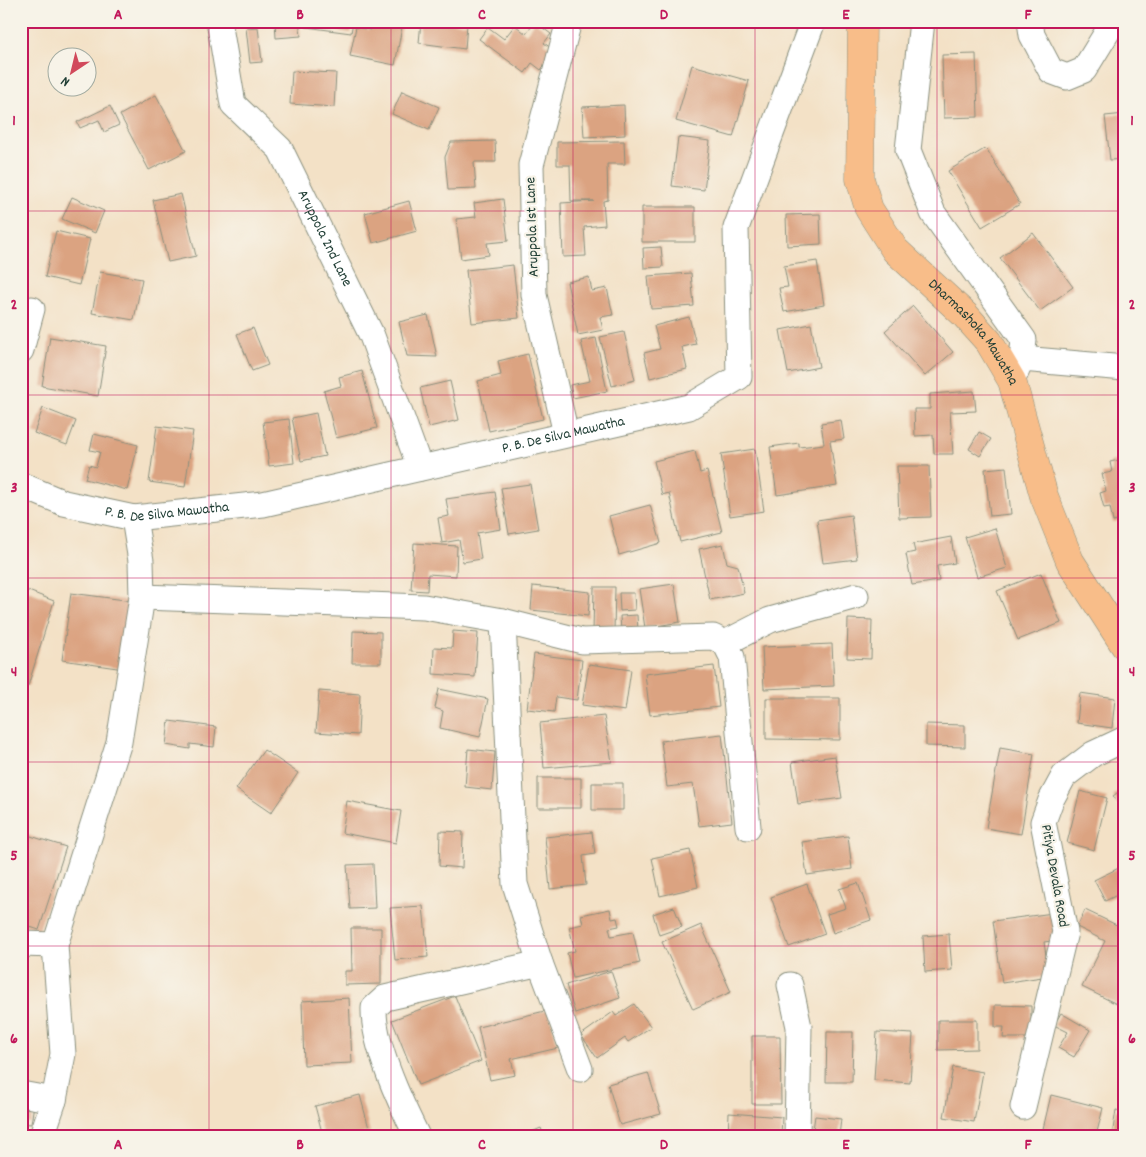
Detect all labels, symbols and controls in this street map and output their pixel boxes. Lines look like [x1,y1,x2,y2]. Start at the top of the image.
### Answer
text: A [114,4,123,27]
text: B [296,4,304,27]
text: C [478,4,486,27]
text: D [660,4,669,27]
text: E [842,4,850,27]
text: F [1024,4,1032,27]
north arrow [48,48,98,98]
text: N [57,71,74,91]
text: 1 [12,110,16,133]
text: 1 [1130,110,1134,133]
street label: Aruppola 1st Lane [520,176,546,277]
street label: Aruppola 2nd Lane [291,186,357,291]
street label: Dharmashoka Mawatha [922,274,1024,389]
text: 2 [11,294,18,317]
text: 2 [1129,294,1136,317]
street label: P. B. De Silva Mawatha [500,411,628,460]
text: 3 [10,477,18,500]
text: 3 [1128,477,1136,500]
street label: P. B. De Silva Mawatha [102,497,231,530]
text: 4 [11,661,17,684]
text: 4 [1129,661,1135,684]
street label: Pitiya Devala Road [1034,823,1074,929]
text: 5 [10,845,18,868]
text: 5 [1128,845,1136,868]
text: 6 [10,1028,18,1051]
text: 6 [1128,1028,1136,1051]
text: A [114,1134,123,1157]
text: B [296,1134,304,1157]
text: C [478,1134,486,1157]
text: D [660,1134,669,1157]
text: E [842,1134,850,1157]
text: F [1024,1134,1032,1157]

